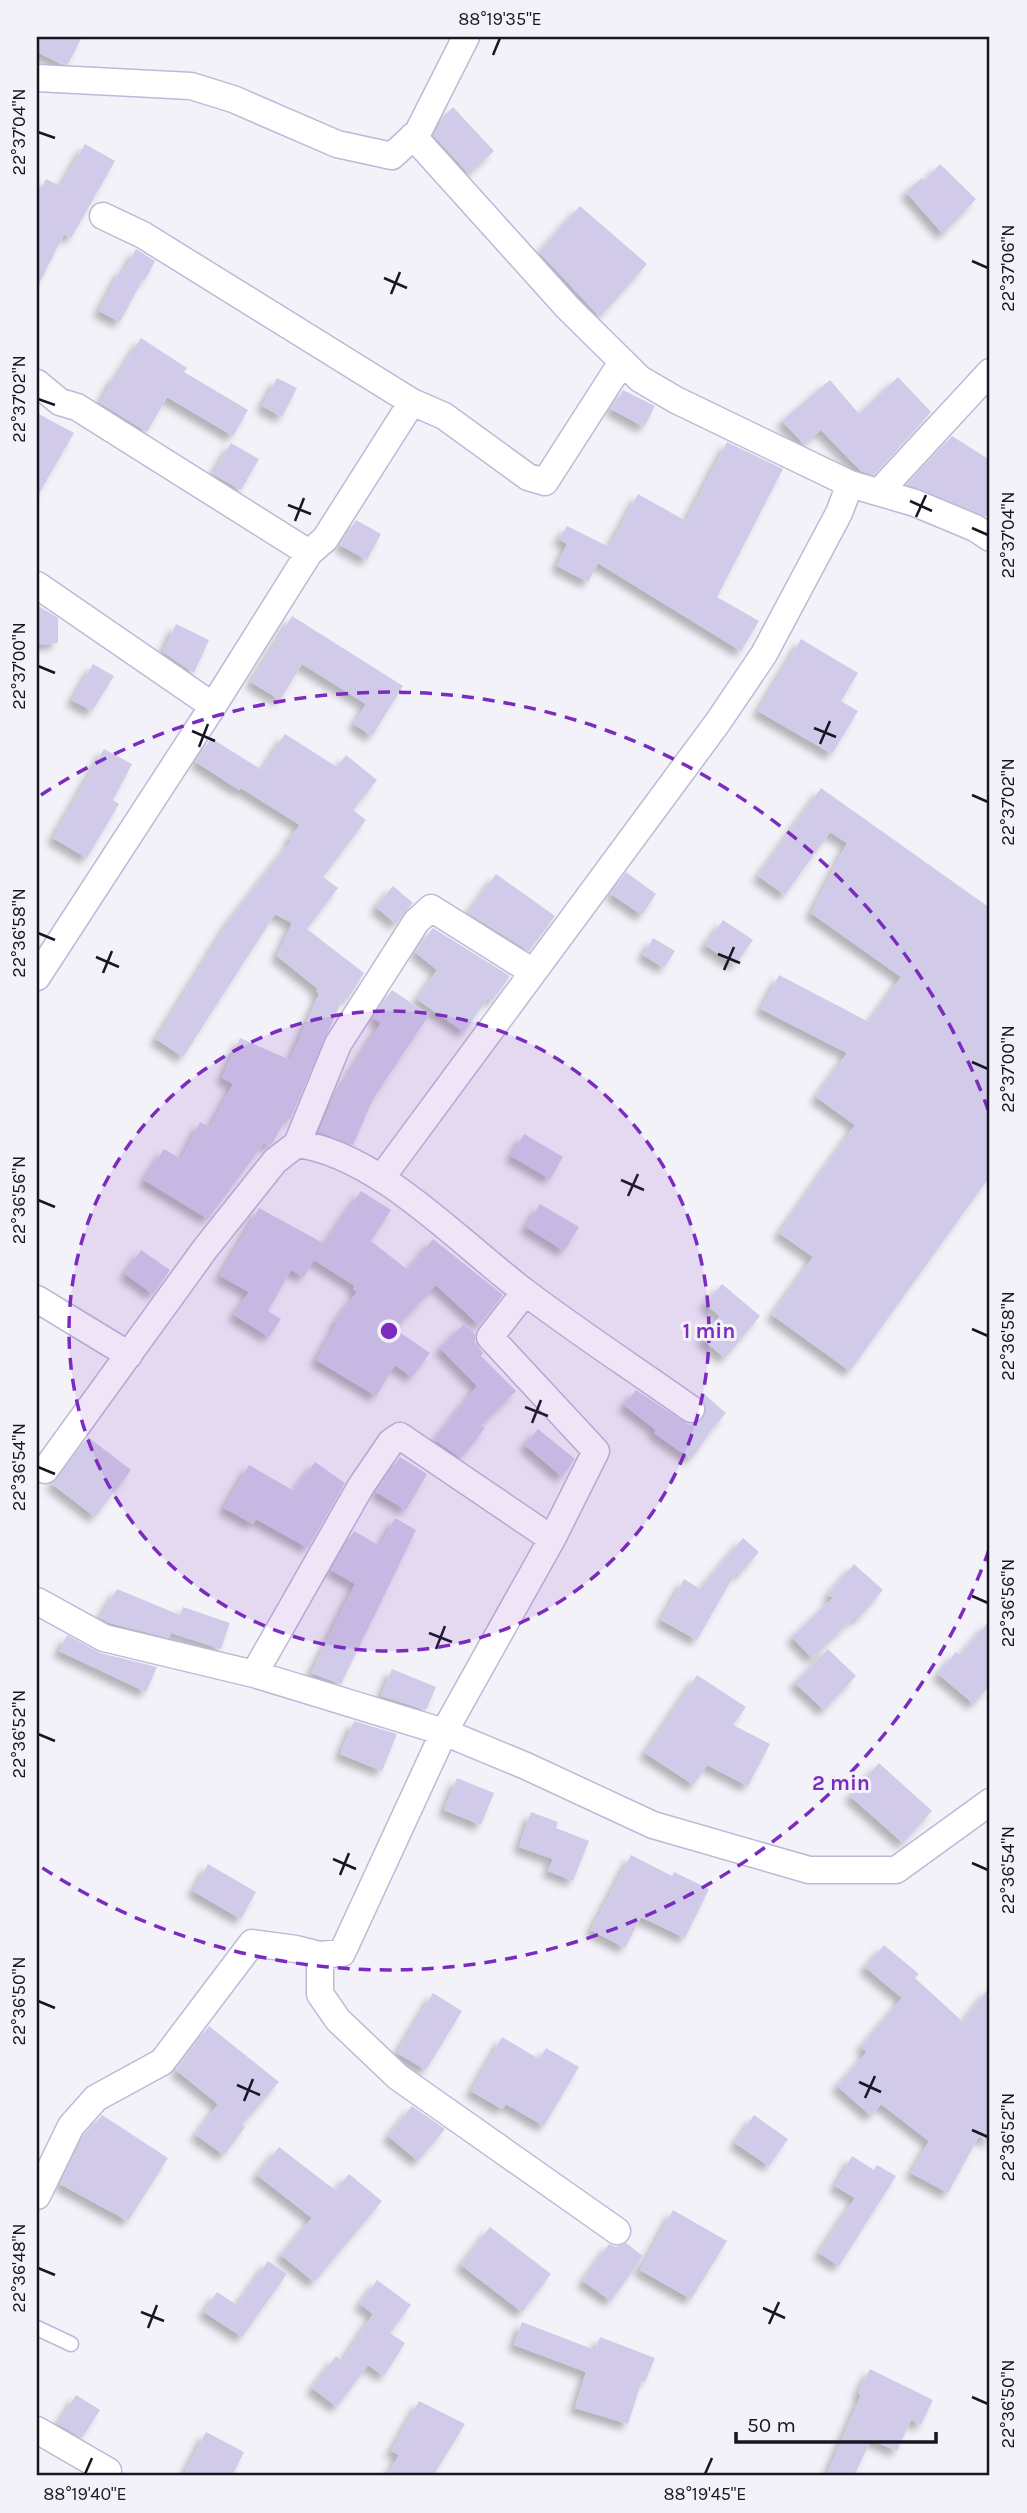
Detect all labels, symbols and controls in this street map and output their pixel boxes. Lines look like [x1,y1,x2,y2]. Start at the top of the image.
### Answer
text: 88°19'35"E [458,8,542,30]
text: 22°37'04"N [8,88,30,176]
text: 22°37'06"N [997,224,1019,312]
text: 22°37'02"N [8,355,30,443]
text: 22°37'04"N [997,491,1019,579]
text: 22°37'00"N [8,622,30,710]
text: 22°37'02"N [997,758,1019,846]
text: 22°36'58"N [8,888,30,978]
text: 22°37'00"N [997,1025,1019,1113]
text: 22°36'56"N [8,1156,30,1244]
text: 22°36'58"N [997,1291,1019,1381]
centre of rings [377,1319,401,1343]
text: 1 min [683,1319,735,1343]
text: 22°36'54"N [8,1423,30,1511]
text: 22°36'56"N [997,1559,1019,1647]
text: 22°36'52"N [8,1690,30,1778]
text: 2 min [812,1771,870,1795]
text: 22°36'54"N [997,1826,1019,1914]
text: 22°36'50"N [8,1956,30,2046]
text: 22°36'52"N [997,2093,1019,2181]
text: 22°36'48"N [8,2223,30,2313]
text: 22°36'50"N [997,2359,1019,2449]
scale bar [736,2401,936,2445]
text: 50 m [747,2413,796,2437]
text: 88°19'40"E [43,2483,127,2505]
text: 88°19'45"E [664,2483,746,2505]

